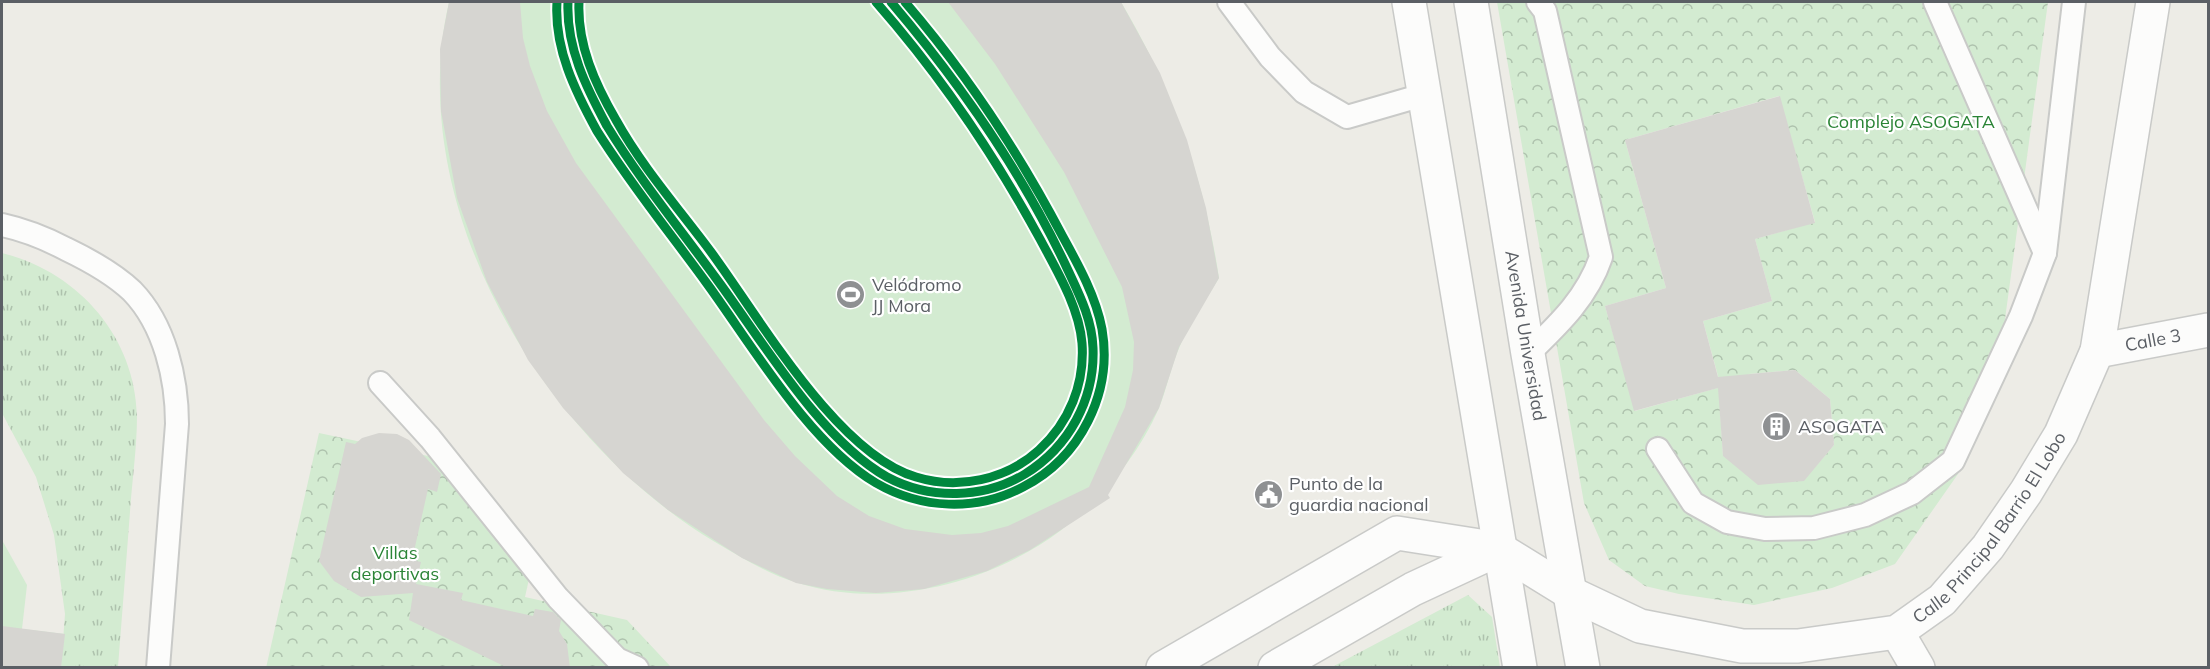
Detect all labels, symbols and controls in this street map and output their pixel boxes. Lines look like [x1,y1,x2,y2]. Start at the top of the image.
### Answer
park label: Complejo ASOGATA [1827,110,1995,133]
street label: Avenida Universidad [1500,249,1551,423]
place label: Velódromo JJ Mora [872,273,961,317]
sports icon: Velódromo JJ Mora [835,279,867,311]
street label: Calle 3 [2123,323,2183,356]
building icon: ASOGATA [1761,411,1793,443]
place label: ASOGATA [1798,415,1884,438]
street label: Calle Principal Barrio El Lobo [1908,427,2071,628]
place label: Punto de la guardia nacional [1289,472,1429,516]
public building icon: Punto de la guardia nacional [1252,478,1284,510]
park label: Villas deportivas [351,541,439,585]

